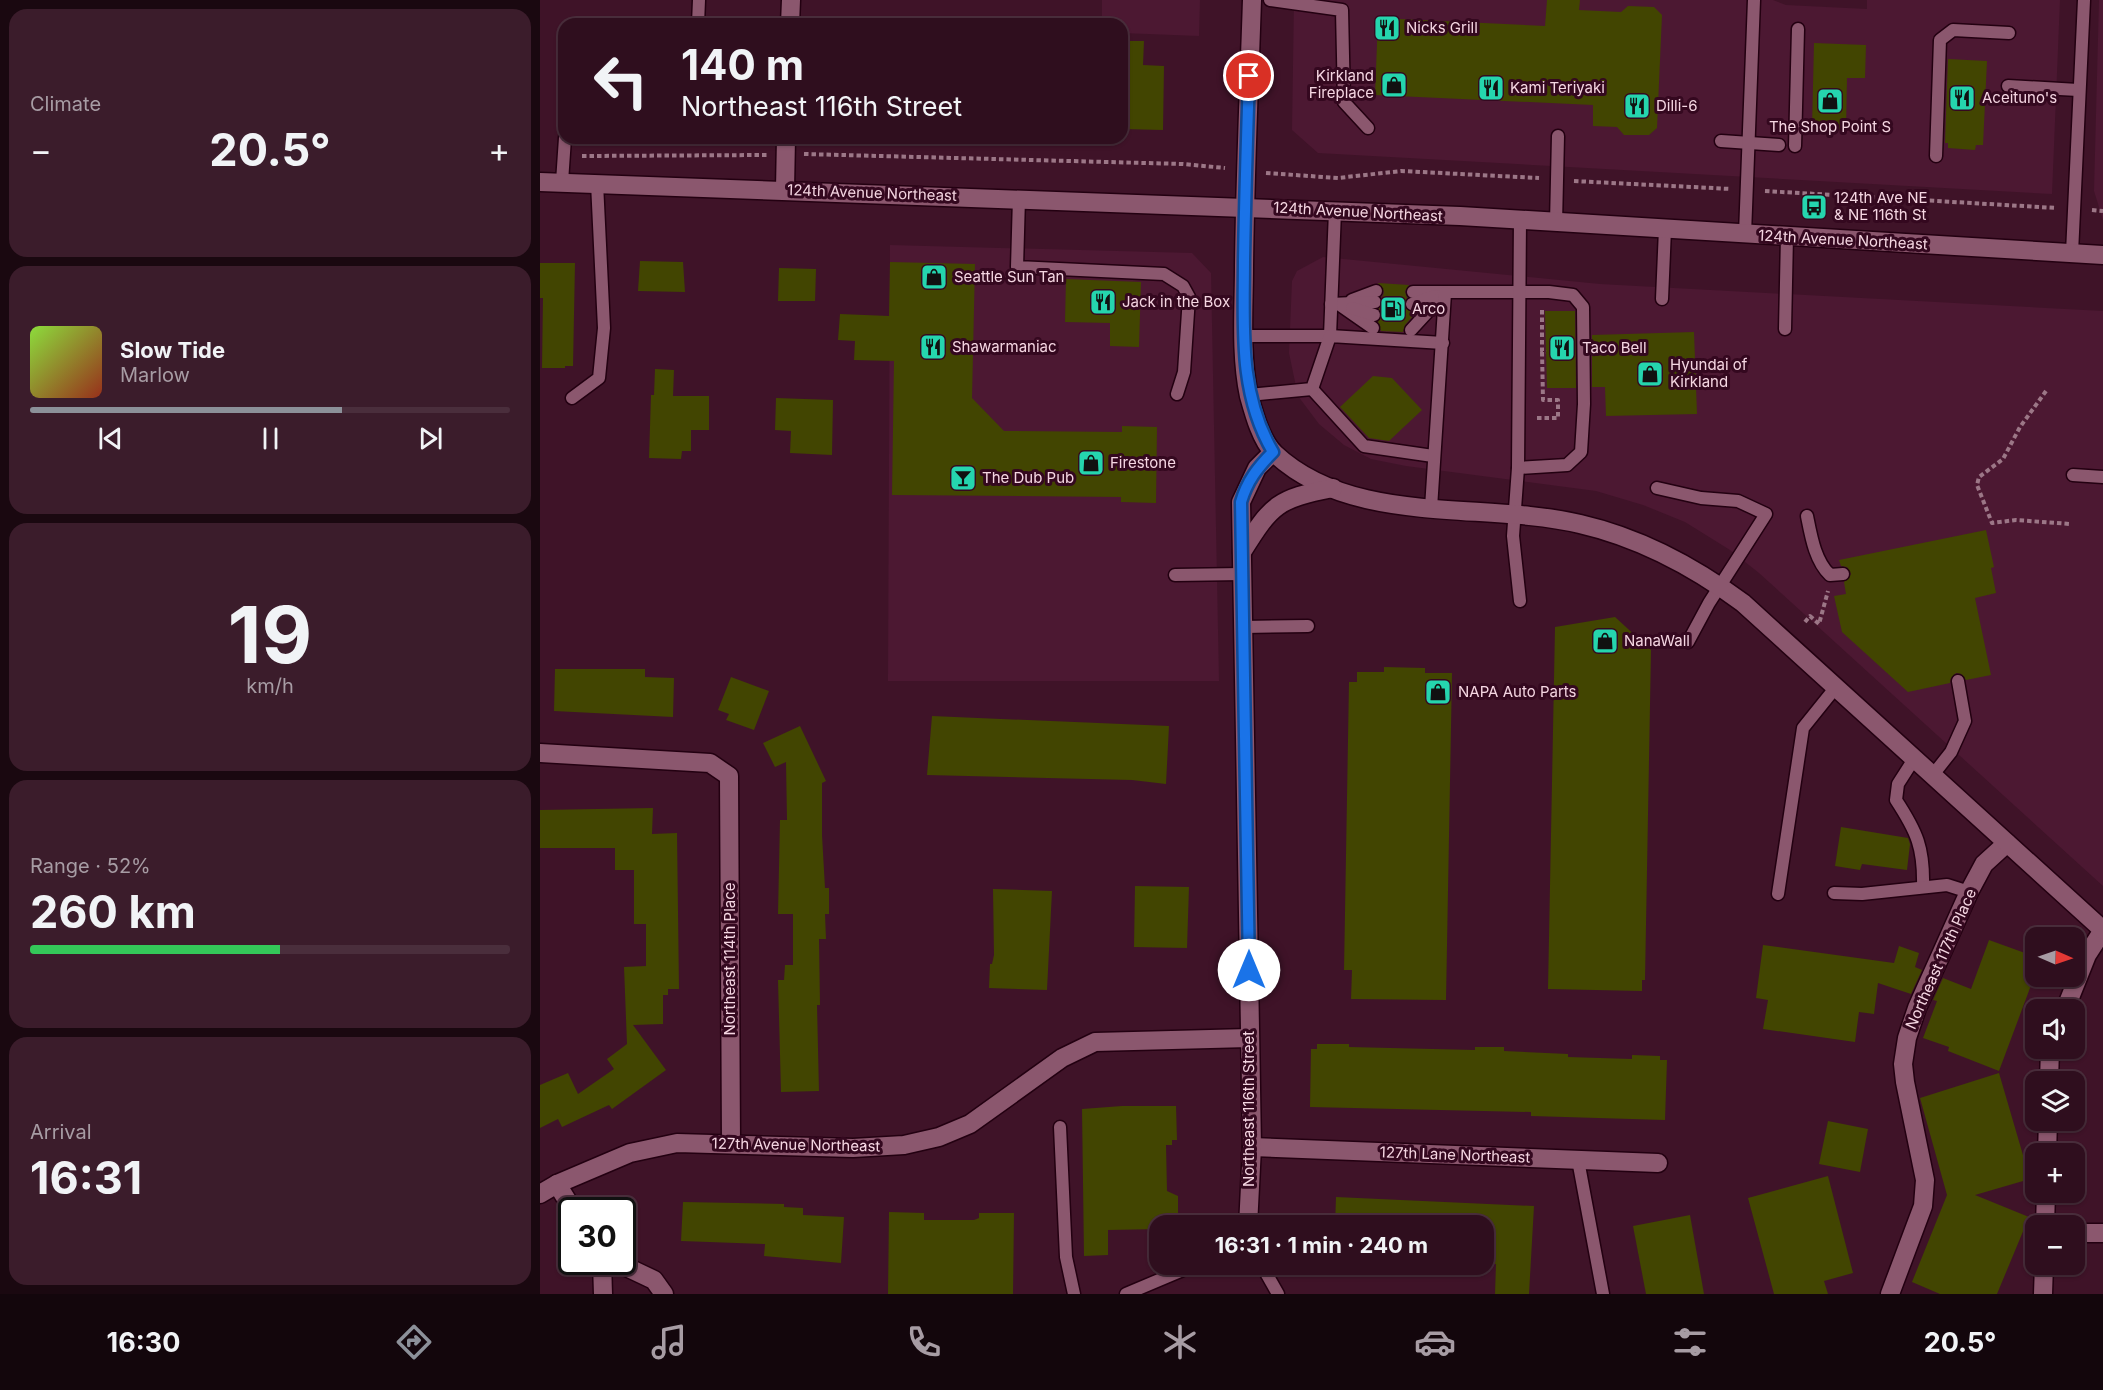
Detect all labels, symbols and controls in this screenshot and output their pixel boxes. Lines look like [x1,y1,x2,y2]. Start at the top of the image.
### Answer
restaurant icon: Nicks Grill [1372,13,1402,43]
place label: Nicks Grill [1406,18,1478,37]
text: 140 m [681,39,804,90]
icon: left [582,42,660,120]
pin [1223,50,1274,101]
icon: arrive [1232,59,1265,92]
place label: Kirkland Fireplace [1309,66,1374,102]
shop icon: Kirkland Fireplace [1379,70,1409,100]
restaurant icon: Kami Teriyaki [1476,73,1506,103]
place label: Kami Teriyaki [1510,78,1605,97]
restaurant icon: Aceituno's [1947,83,1977,113]
shop icon: The Shop Point S [1815,86,1845,116]
place label: Aceituno's [1982,88,2057,107]
text: Northeast 116th Street [681,90,962,123]
restaurant icon: Dilli-6 [1622,91,1652,121]
text: Climate [30,92,101,116]
place label: Dilli-6 [1656,96,1698,115]
place label: The Shop Point S [1769,117,1891,136]
text: 20.5° [209,122,331,177]
text: − [30,130,52,170]
text: + [488,130,510,170]
street label: 124th Avenue Northeast [787,180,957,205]
place label: 124th Ave NE & NE 116th St [1834,188,1927,224]
bus stop icon: 124th Ave NE & NE 116th St [1799,192,1829,222]
street label: 124th Avenue Northeast [1273,198,1443,225]
street label: 124th Avenue Northeast [1758,226,1928,253]
shop icon: Seattle Sun Tan [919,262,949,292]
place label: Seattle Sun Tan [954,267,1064,286]
restaurant icon: Jack in the Box [1088,287,1118,317]
place label: Jack in the Box [1122,292,1230,311]
fuel station icon: Arco [1378,294,1408,324]
place label: Arco [1412,299,1445,318]
restaurant icon: Shawarmaniac [918,332,948,362]
restaurant icon: Taco Bell [1547,333,1577,363]
text: Slow Tide [120,337,225,363]
place label: Shawarmaniac [952,337,1057,356]
place label: Taco Bell [1582,338,1647,357]
place label: Hyundai of Kirkland [1670,355,1748,391]
shop icon: Hyundai of Kirkland [1635,359,1665,389]
text: Marlow [120,363,190,387]
icon: previous [94,422,127,455]
icon: pause [254,422,287,455]
icon: next [414,422,447,455]
shop icon: Firestone [1076,448,1106,478]
place label: Firestone [1110,453,1176,472]
bar icon: The Dub Pub [948,463,978,493]
place label: The Dub Pub [982,468,1074,487]
text: 19 [228,587,312,682]
shop icon: NanaWall [1590,626,1620,656]
place label: NanaWall [1624,631,1690,650]
text: km/h [246,674,294,698]
shop icon: NAPA Auto Parts [1423,677,1453,707]
place label: NAPA Auto Parts [1458,682,1577,701]
text: Range · 52% [30,854,151,878]
street label: Northeast 114th Place [720,882,739,1036]
text: 260 km [30,884,196,939]
street label: Northeast 117th Place [1901,886,1980,1032]
north arrow [2025,927,2085,987]
map controls [2025,927,2085,1275]
position arrow [1217,938,1281,1002]
button: sound [2025,999,2085,1059]
street label: Northeast 116th Street [1239,1031,1258,1187]
button: layers [2025,1071,2085,1131]
text: Arrival [30,1120,92,1144]
street label: 127th Avenue Northeast [711,1134,881,1155]
street label: 127th Lane Northeast [1379,1142,1531,1167]
button: + [2025,1143,2085,1203]
text: 16:31 [30,1150,142,1205]
speed limit sign: 30 [558,1197,636,1275]
button: − [2025,1215,2085,1275]
text: 16:31 · 1 min · 240 m [1215,1232,1428,1258]
icon: directions [393,1321,435,1363]
icon: music [648,1321,690,1363]
icon: phone [903,1321,945,1363]
icon: climate [1159,1321,1201,1363]
icon: car [1414,1321,1456,1363]
icon: filters [1669,1321,1711,1363]
text: 16:30 [107,1326,180,1359]
text: 20.5° [1924,1326,1996,1359]

